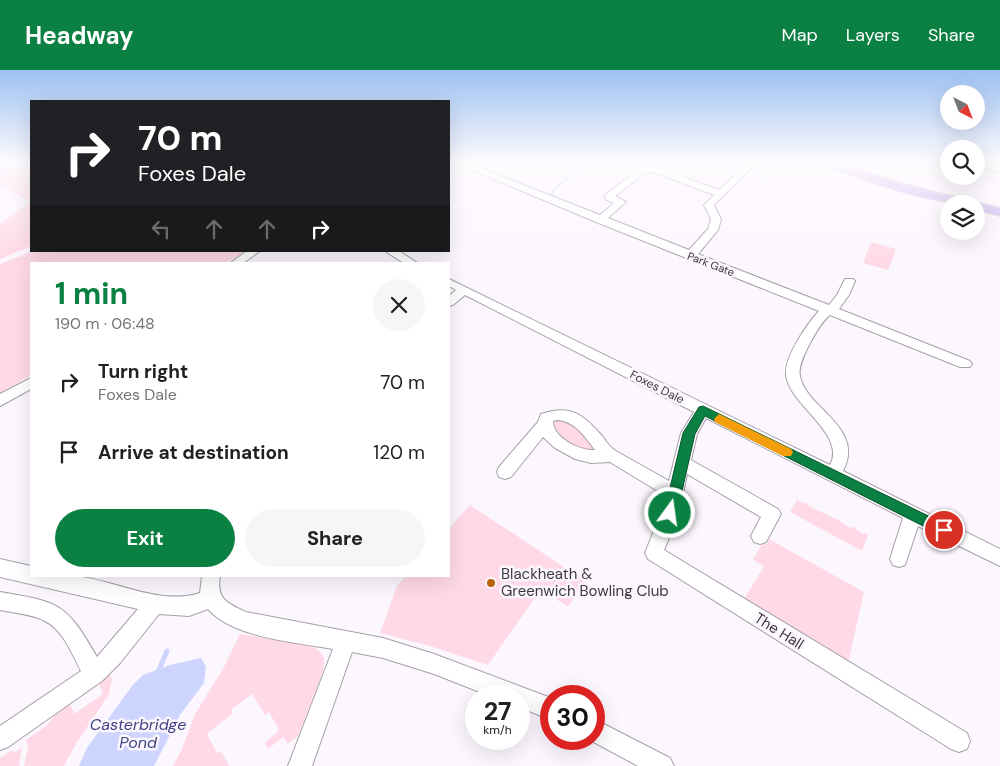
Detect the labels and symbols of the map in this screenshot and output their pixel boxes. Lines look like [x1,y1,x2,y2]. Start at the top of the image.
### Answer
north arrow [940,85,985,130]
street label: Park Gate [686,249,736,279]
street label: Foxes Dale [627,366,687,408]
position arrow [643,486,695,538]
pin [923,509,965,551]
place label: Blackheath & Greenwich Bowling Club [501,564,669,601]
marker: Blackheath & Greenwich Bowling Club [485,577,497,589]
street label: The Hall [751,608,807,654]
speed limit sign: 30 [540,685,605,750]
water label: Casterbridge Pond [90,714,186,753]

